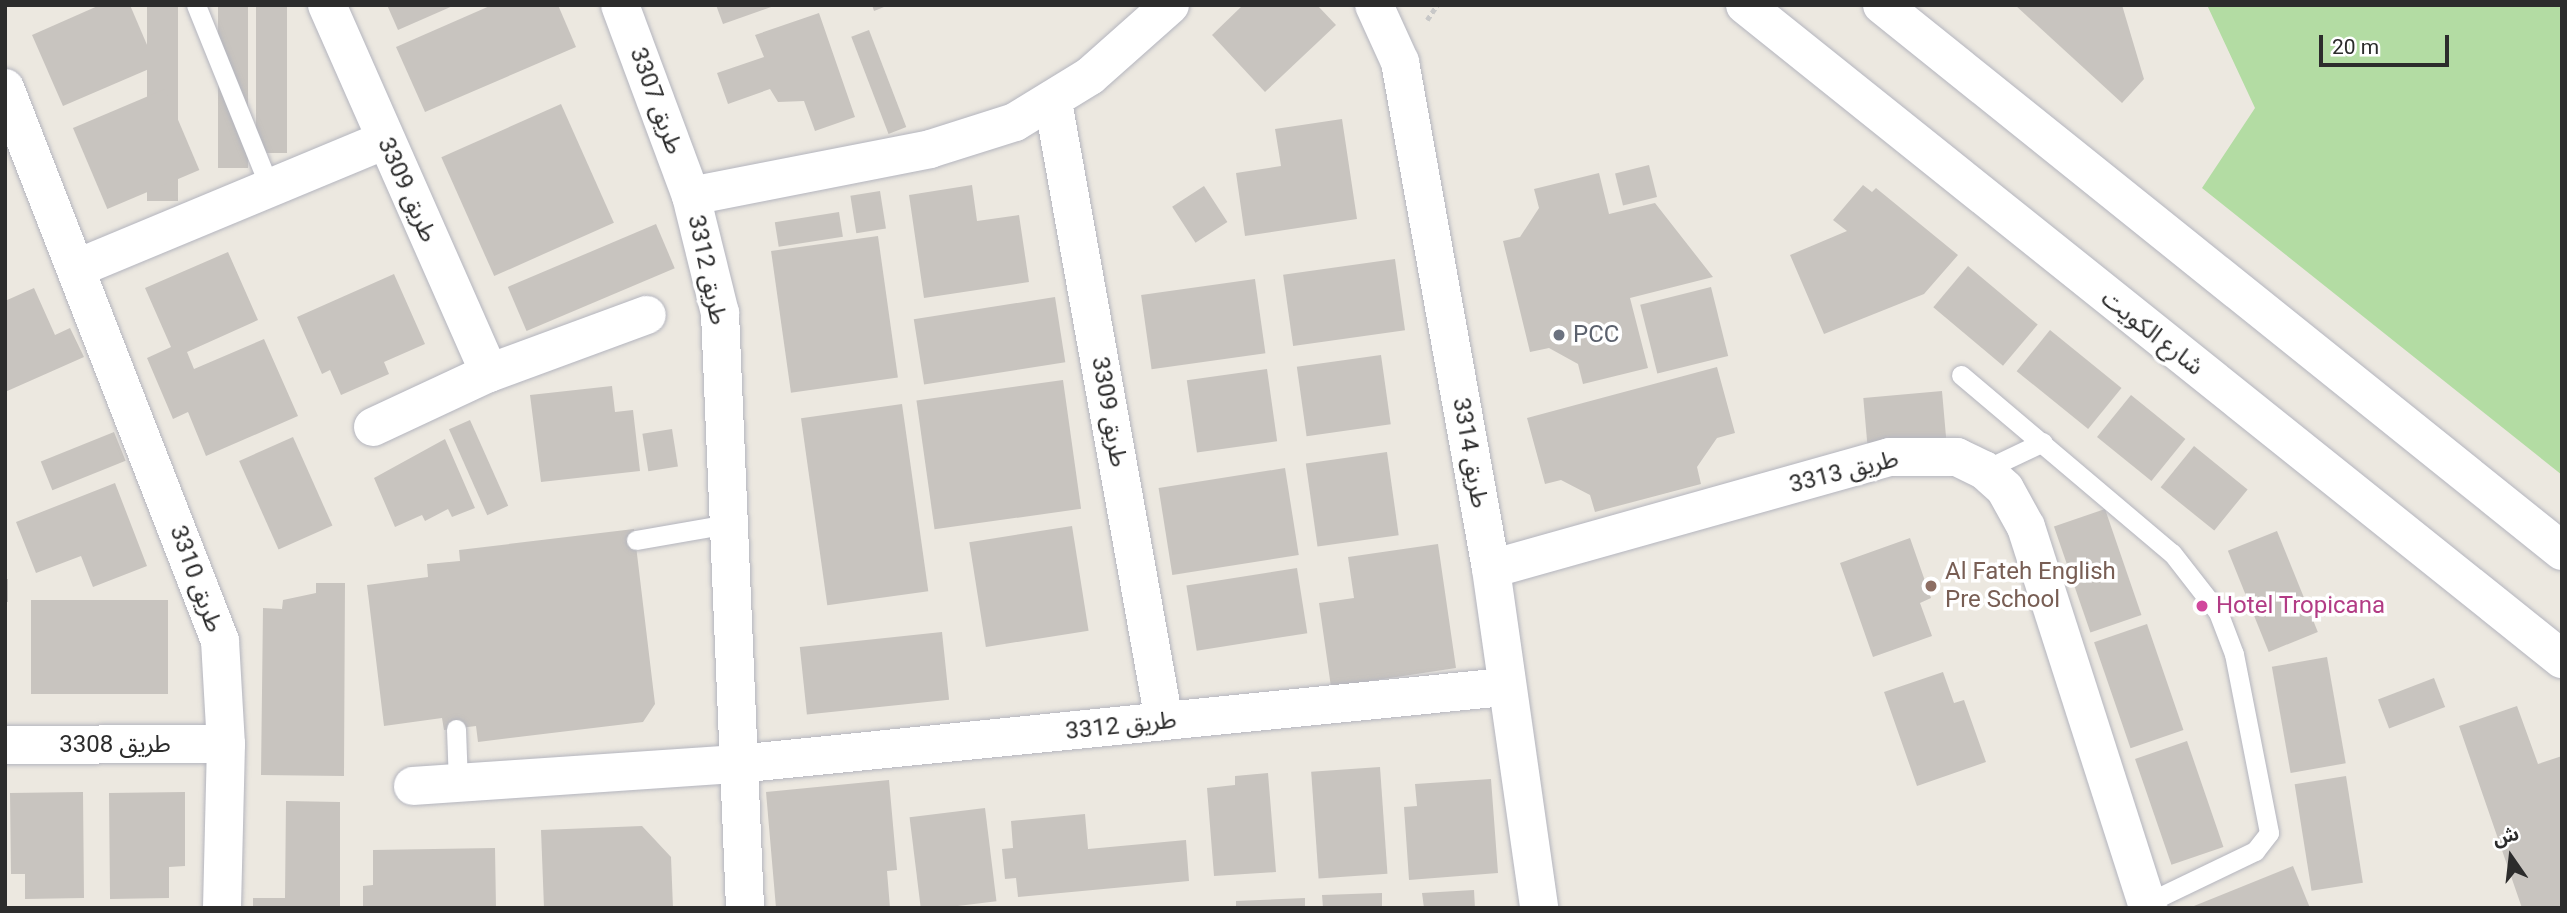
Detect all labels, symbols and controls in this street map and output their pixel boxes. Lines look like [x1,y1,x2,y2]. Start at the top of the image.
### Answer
scale bar [2322,21,2452,65]
text: 20 m [2332,35,2379,59]
street label: طريق 3307 [623,44,689,158]
street label: طريق 3309 [371,133,443,247]
street label: طريق 3312 [681,212,733,328]
street label: شارع الكويت [2095,284,2209,382]
place label: PCC [1573,321,1619,349]
marker: PCC [1551,327,1567,343]
street label: طريق 3309 [1085,355,1133,469]
street label: طريق 3314 [1446,396,1494,510]
street label: طريق 3313 [1786,445,1902,499]
street label: طريق 3310 [163,522,229,636]
place label: Al Fateh English Pre School [1945,558,2116,614]
marker: Al Fateh English Pre School [1923,578,1939,594]
place label: Hotel Tropicana [2216,592,2385,620]
marker: Hotel Tropicana [2194,598,2210,614]
street label: طريق 3312 [1064,706,1178,746]
street label: طريق 3308 [59,731,171,759]
north arrow [2476,822,2546,892]
text: ش [2490,822,2521,850]

